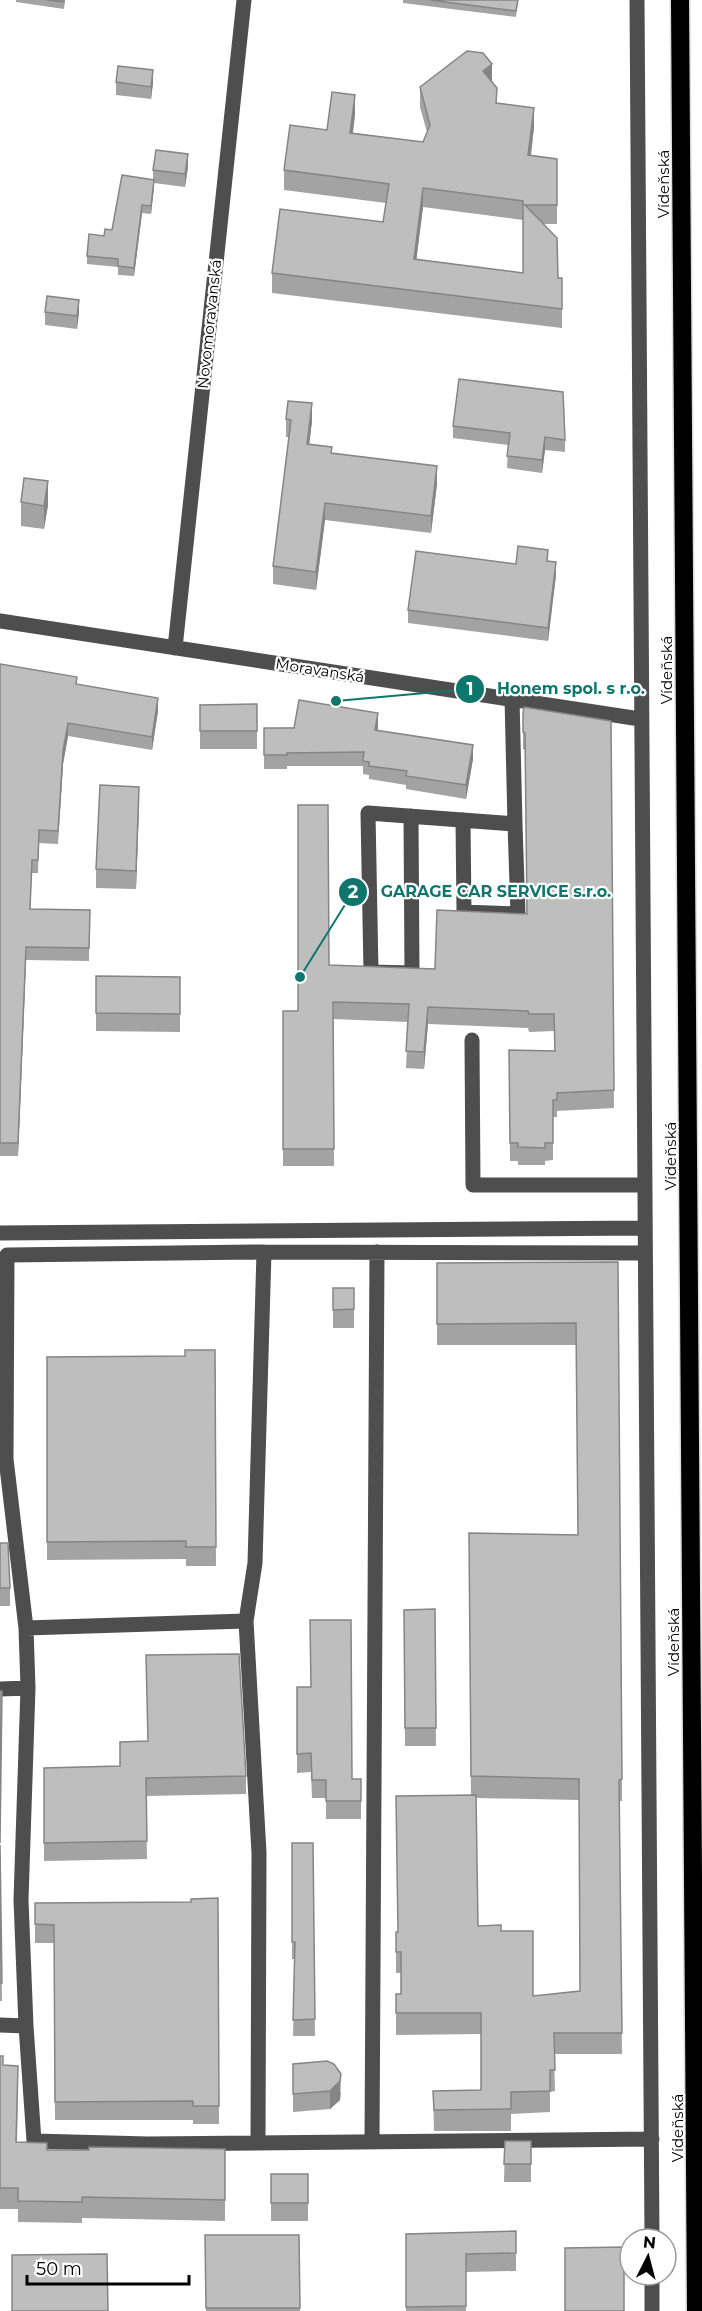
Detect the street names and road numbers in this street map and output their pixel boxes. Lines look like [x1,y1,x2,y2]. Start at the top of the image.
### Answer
street label: Vídeňská [654,150,673,218]
street label: Novomoravanská [193,258,225,390]
street label: Vídeňská [657,636,676,704]
street label: Moravanská [274,654,366,686]
street label: Vídeňská [661,1122,680,1190]
street label: Vídeňská [664,1608,683,1676]
street label: Vídeňská [668,2094,687,2162]

